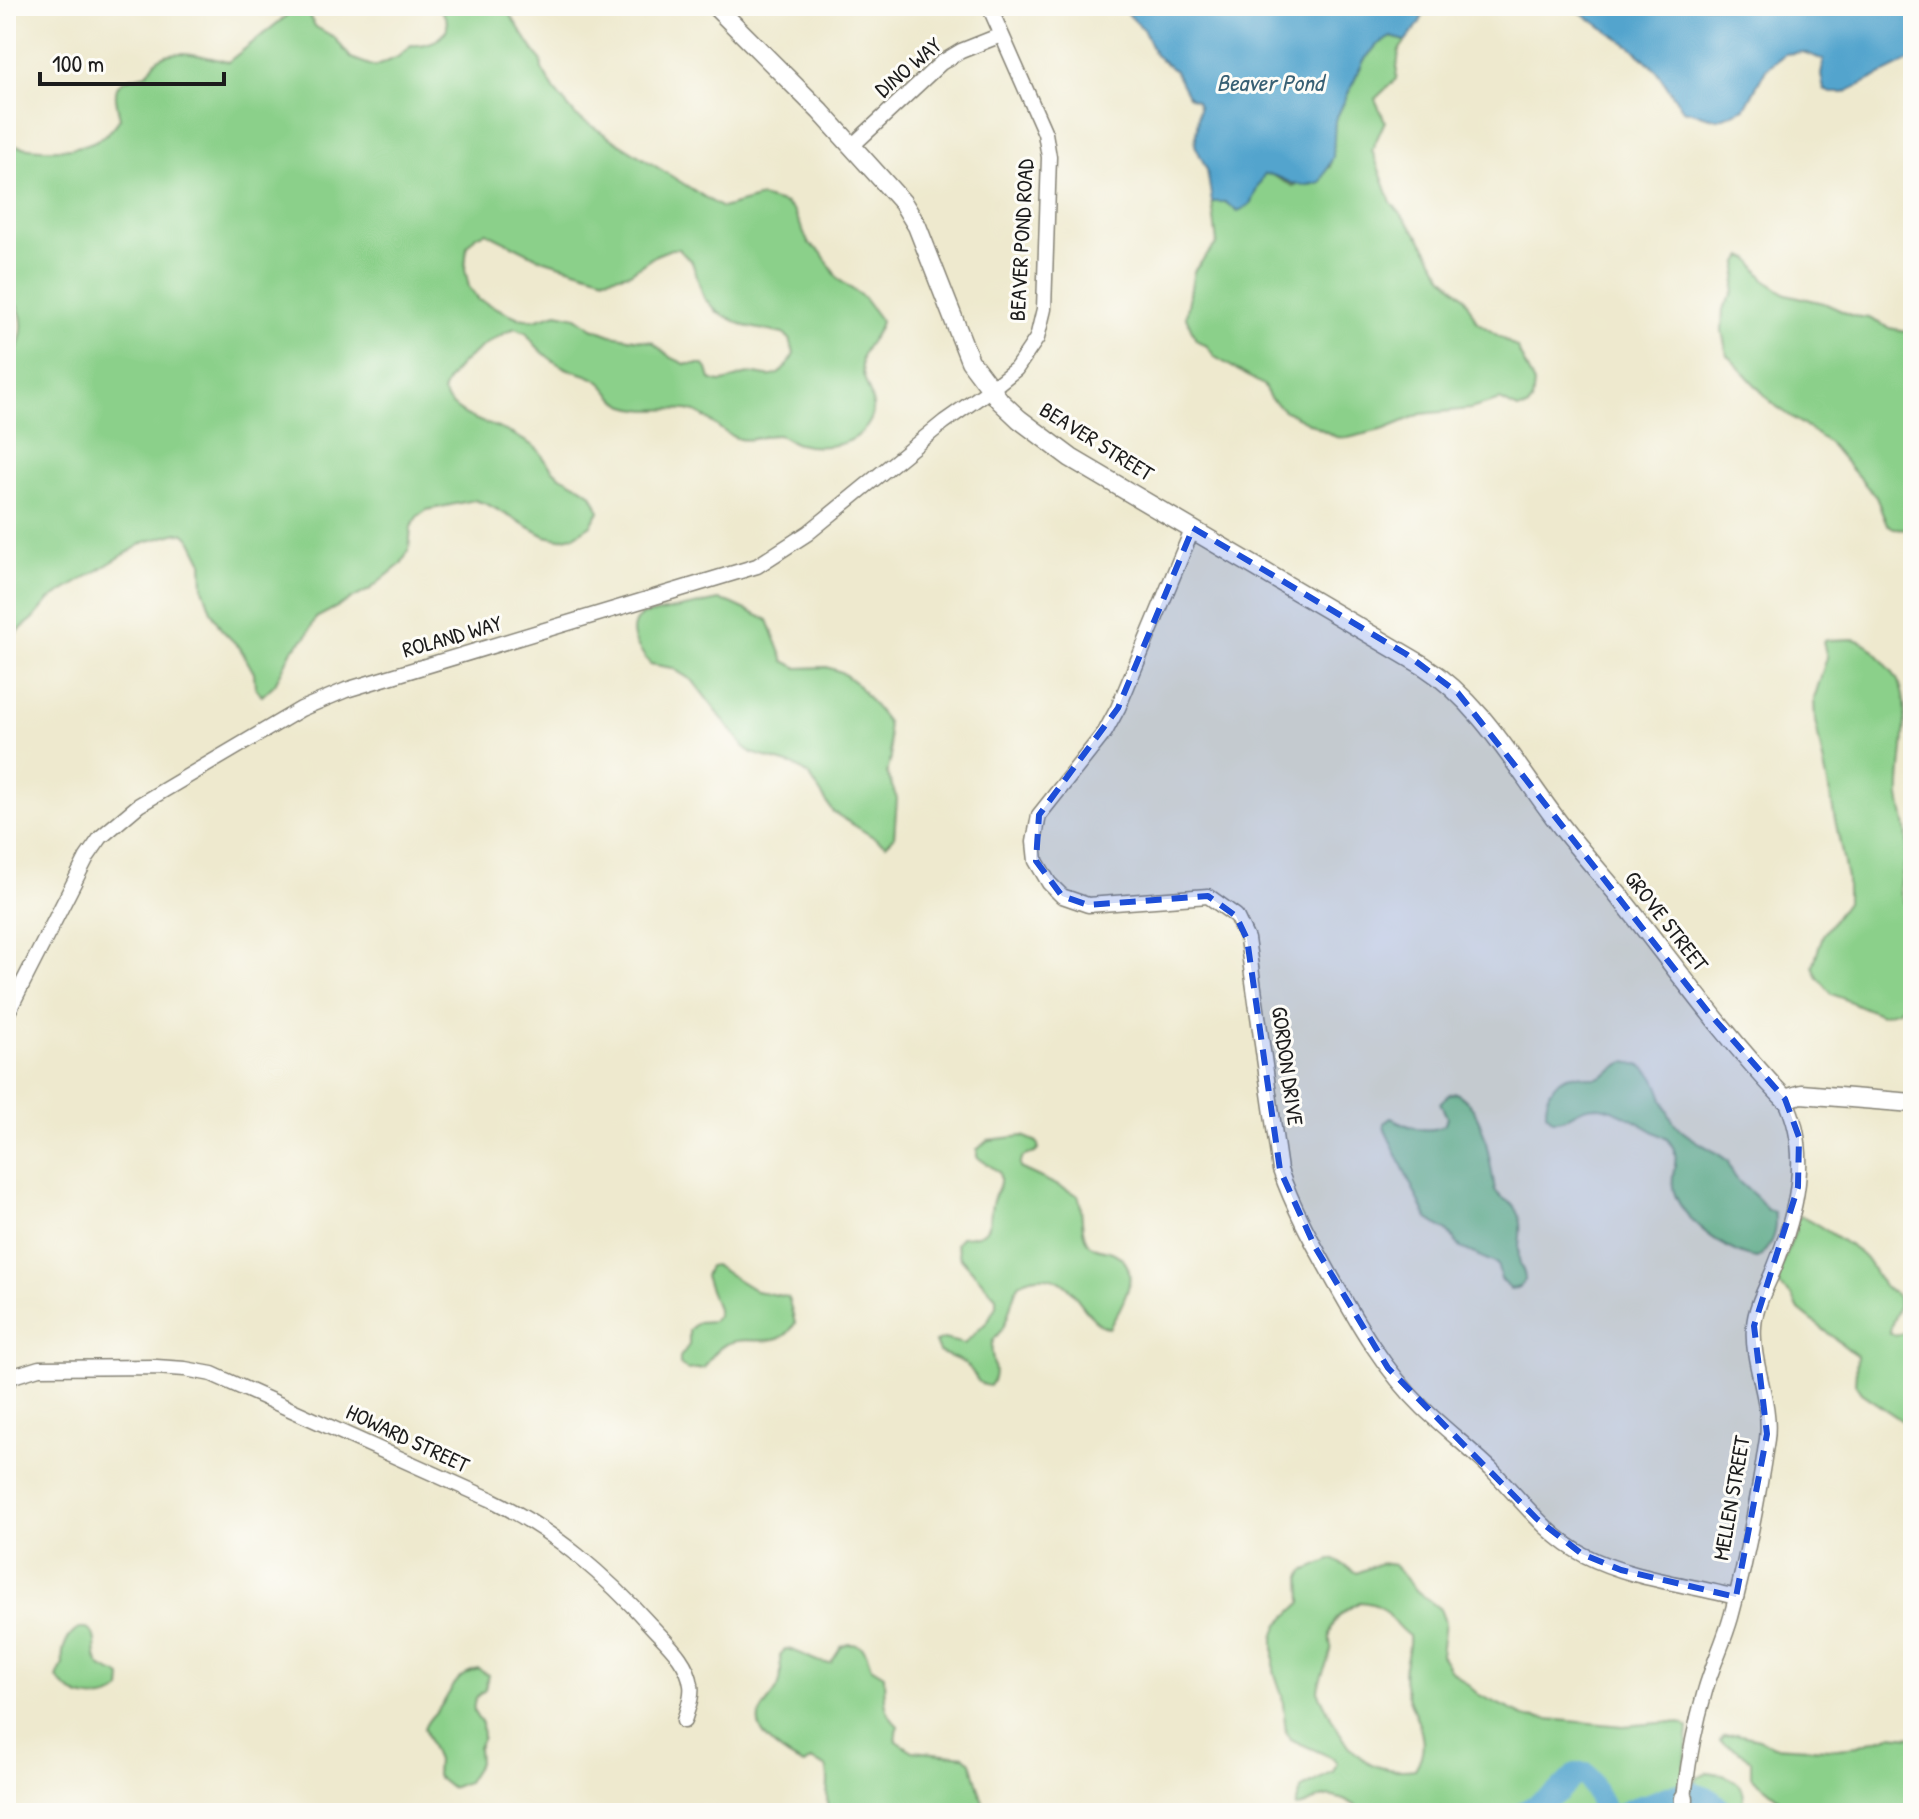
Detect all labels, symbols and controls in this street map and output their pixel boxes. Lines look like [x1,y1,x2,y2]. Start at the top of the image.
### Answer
street label: DINO WAY [868,30,948,104]
scale bar [40,36,224,86]
text: 100 m [52,47,104,79]
water label: Beaver Pond [1217,66,1327,98]
street label: BEAVER POND ROAD [1002,158,1040,322]
street label: BEAVER STREET [1034,394,1160,488]
street label: ROLAND WAY [399,607,506,665]
street label: GROVE STREET [1618,864,1716,978]
street label: GORDON DRIVE [1265,1005,1311,1128]
street label: HOWARD STREET [342,1396,475,1480]
street label: MELLEN STREET [1705,1433,1757,1563]

